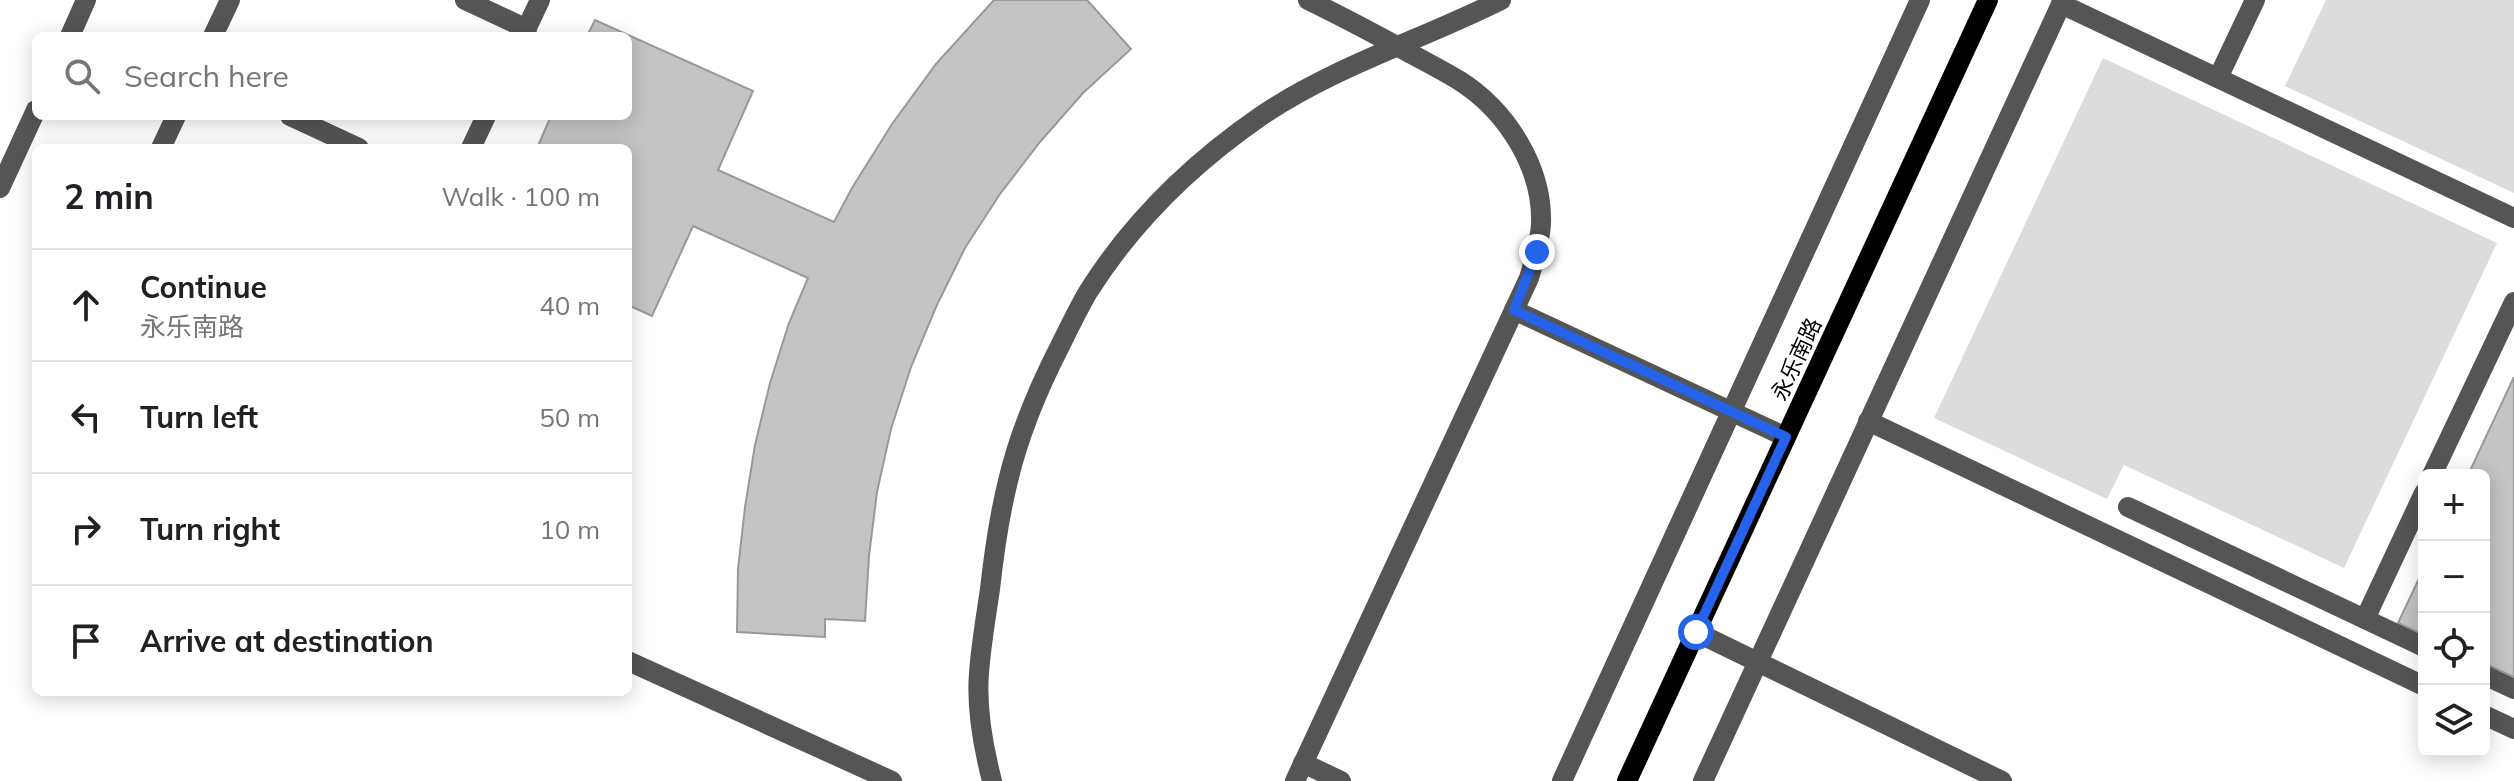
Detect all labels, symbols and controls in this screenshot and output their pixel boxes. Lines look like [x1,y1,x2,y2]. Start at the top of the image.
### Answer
search box [32,32,632,120]
icon: search [60,54,104,98]
text: Search here [124,57,289,95]
text: 2 min [64,175,154,218]
text: Walk · 100 m [441,180,600,213]
route end [1519,234,1555,270]
text: Continue [140,268,267,306]
icon: ahead [64,283,108,327]
text: 40 m [539,289,600,322]
text: 永乐南路 [140,310,244,343]
street label: 永乐南路 [1765,313,1827,405]
icon: left [64,395,108,439]
text: Turn left [140,398,258,436]
text: 50 m [539,401,600,434]
map controls [2418,469,2490,757]
button: + [2418,469,2490,541]
icon: right [64,507,108,551]
text: Turn right [140,510,280,548]
text: 10 m [539,513,600,546]
button: − [2418,541,2490,613]
button: locate [2418,613,2490,685]
route start [1678,614,1714,650]
icon: arrive [64,619,108,663]
text: Arrive at destination [140,622,434,660]
button: layers [2418,685,2490,757]

